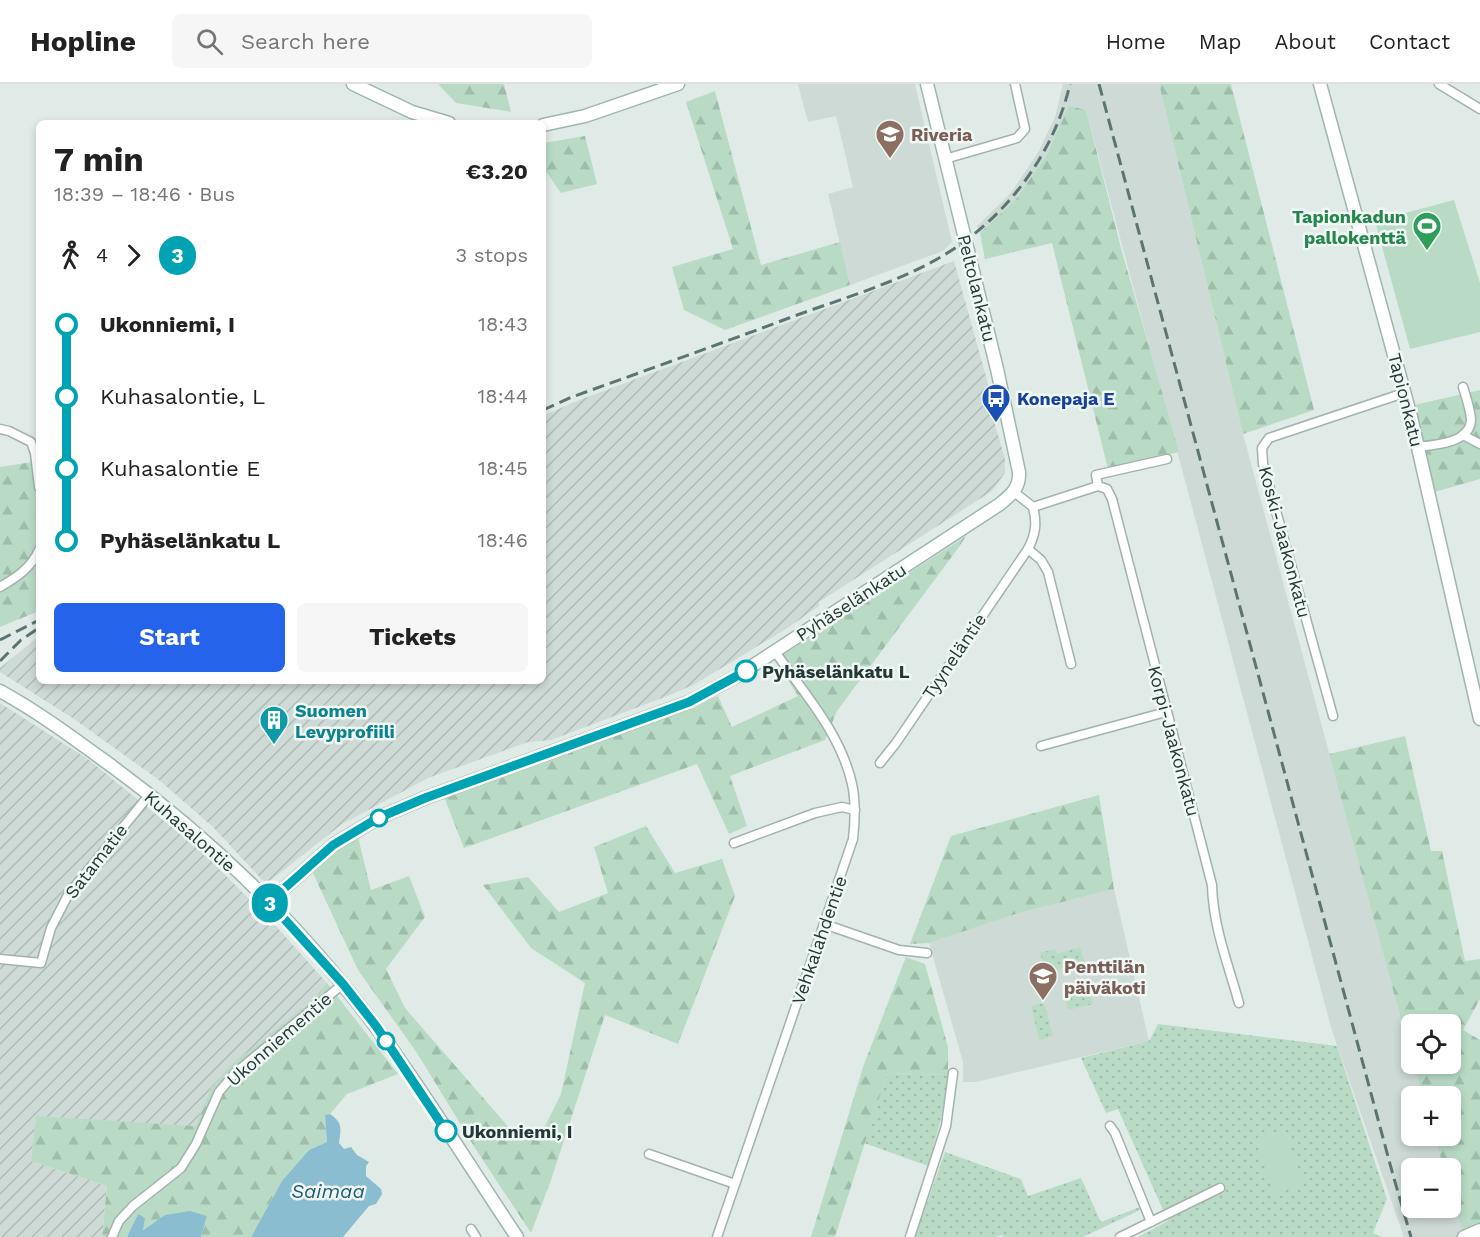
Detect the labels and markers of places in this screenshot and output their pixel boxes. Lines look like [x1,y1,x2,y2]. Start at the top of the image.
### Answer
school or university icon: Riveria [874,118,906,160]
place label: Riveria [911,124,973,145]
place label: Tapionkadun pallokenttä [1292,206,1407,248]
sports icon: Tapionkadun pallokenttä [1411,210,1443,252]
bus stop icon: Konepaja E [980,382,1012,424]
place label: Konepaja E [1017,388,1115,409]
marker: Pyhäselänkatu L [735,660,757,682]
place label: Pyhäselänkatu L [762,661,910,682]
place label: Suomen Levyprofiili [295,700,395,742]
building icon: Suomen Levyprofiili [258,704,290,746]
unlabelled marker [370,809,388,827]
place label: Penttilän päiväkoti [1064,956,1146,998]
school or university icon: Penttilän päiväkoti [1027,960,1059,1002]
unlabelled marker [377,1032,395,1050]
marker: Ukonniemi, I [435,1120,457,1142]
place label: Ukonniemi, I [462,1121,572,1142]

